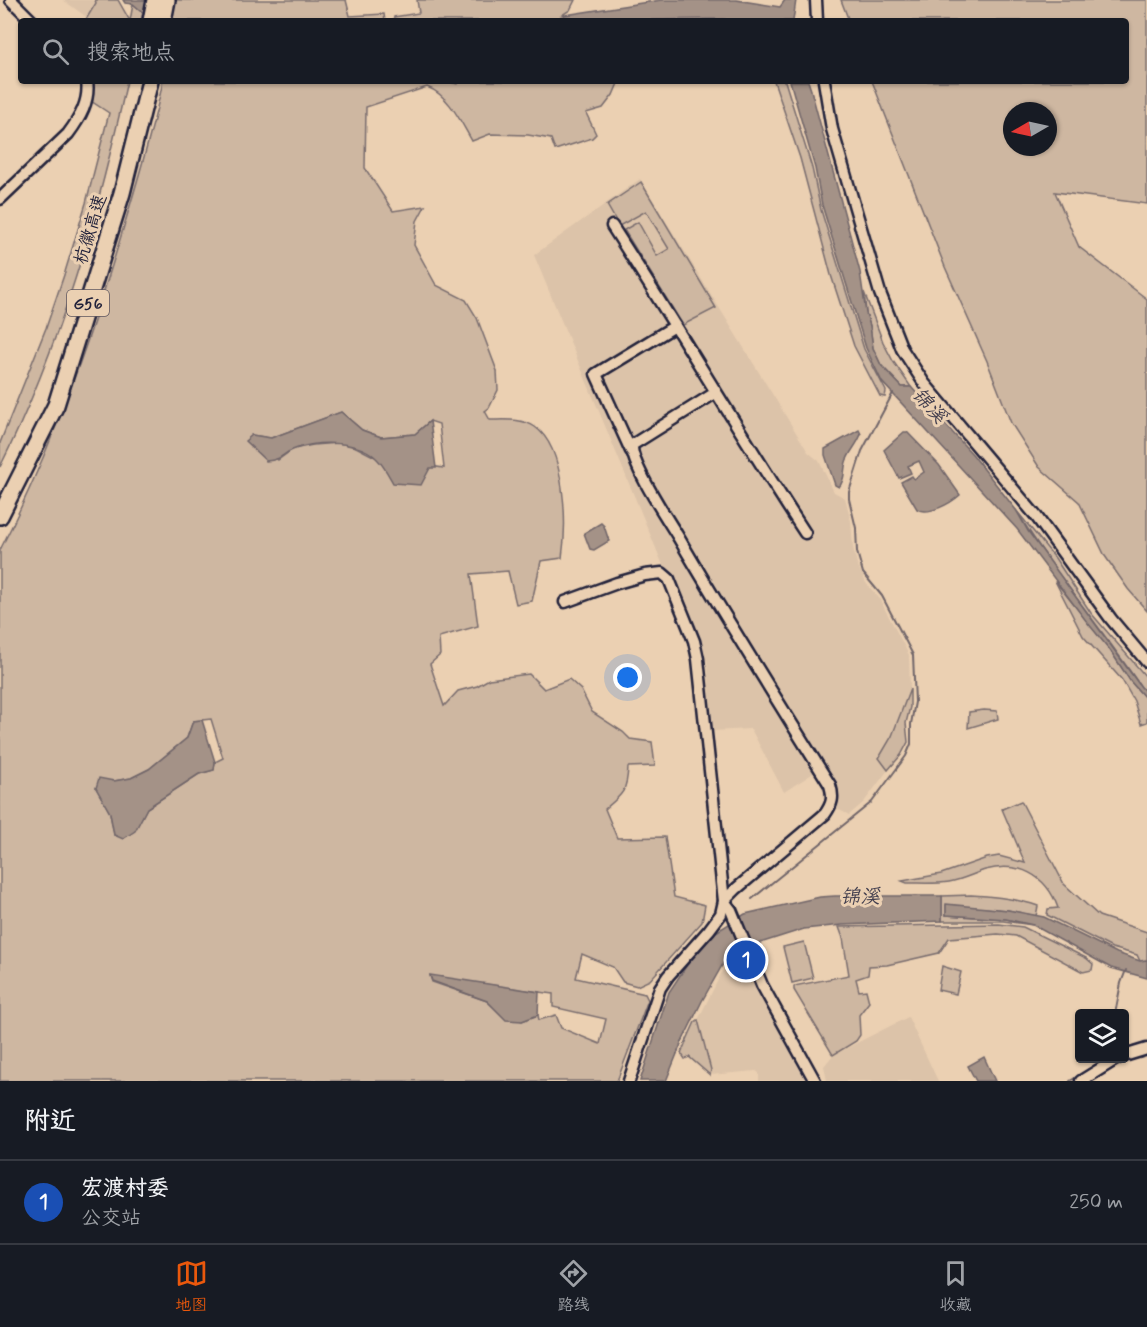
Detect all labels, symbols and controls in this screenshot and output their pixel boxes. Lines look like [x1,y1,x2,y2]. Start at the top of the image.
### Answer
search box [18,18,1129,84]
icon: search [39,35,72,68]
text: 搜索地点 [87,39,175,67]
north arrow [1003,102,1057,156]
street label: 杭徽高速 [69,191,113,267]
road number: G56 [67,290,109,316]
water label: 锦溪 [905,382,953,431]
your location [613,663,642,692]
water label: 锦溪 [840,884,881,911]
pin: 1 [726,938,766,982]
map controls [1075,1009,1129,1063]
button: layers [1075,1009,1129,1063]
text: 附近 [24,1105,76,1139]
text: 宏渡村委 [81,1175,169,1203]
text: 1 [39,1189,48,1216]
text: 250 m [1069,1189,1123,1216]
text: 公交站 [81,1205,141,1232]
tab: 地图 [175,1257,208,1316]
tab: 路线 [557,1257,590,1316]
tab: 收藏 [939,1257,972,1316]

